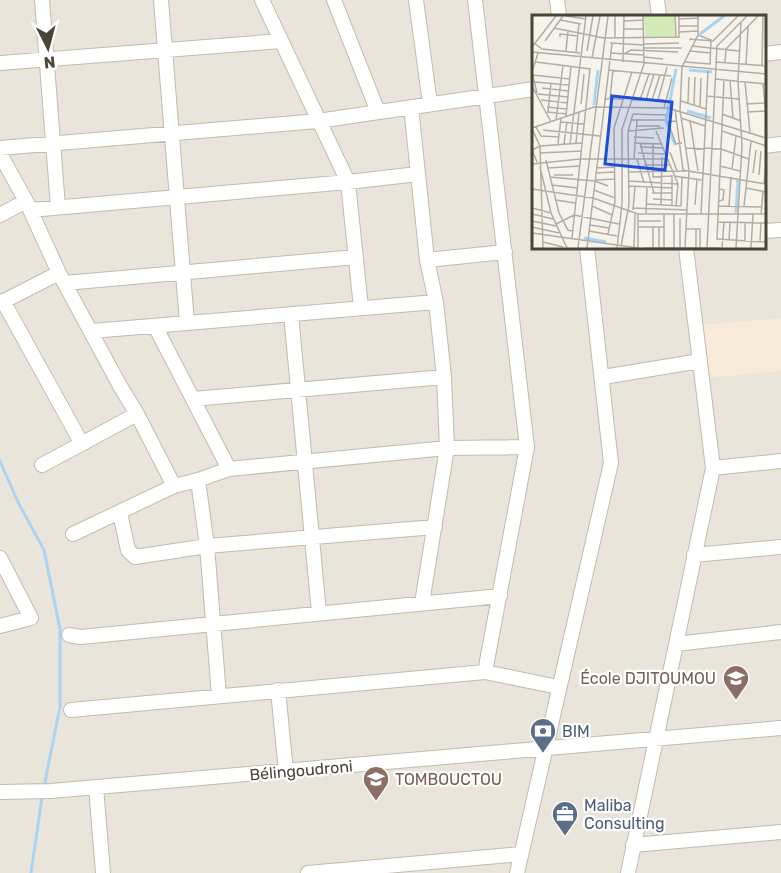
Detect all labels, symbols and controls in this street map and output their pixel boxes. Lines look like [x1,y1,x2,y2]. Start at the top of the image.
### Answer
inset map [532,15,766,249]
north arrow [18,18,78,78]
text: N [43,52,56,72]
school or university icon: École DJITOUMOU [721,663,751,701]
place label: École DJITOUMOU [580,669,716,688]
bank icon: BIM [528,716,558,754]
place label: BIM [562,722,590,741]
street label: Bélingoudroni [249,757,354,784]
school or university icon: TOMBOUCTOU [361,764,391,802]
place label: TOMBOUCTOU [395,770,502,789]
place label: Maliba Consulting [584,796,665,833]
office icon: Maliba Consulting [550,799,580,837]

